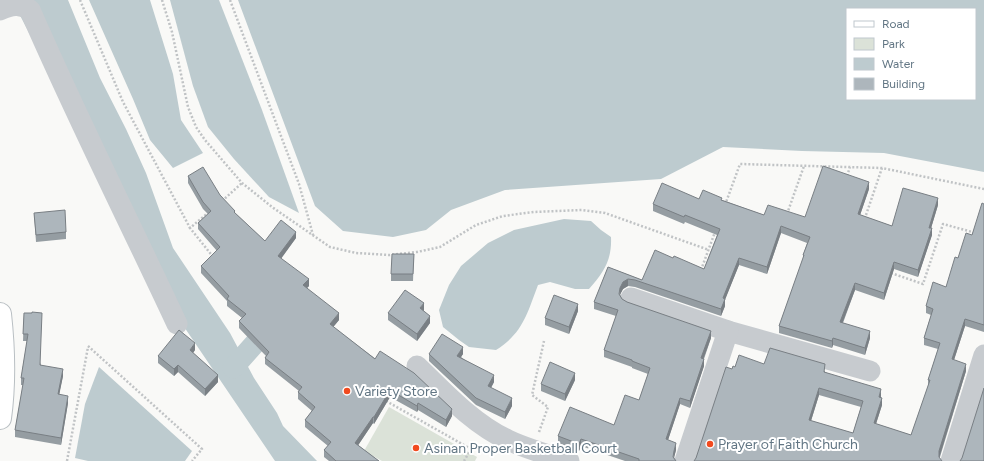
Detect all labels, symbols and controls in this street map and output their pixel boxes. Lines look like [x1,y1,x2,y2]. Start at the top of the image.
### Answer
legend [846,8,976,100]
text: Road [882,17,910,31]
text: Park [882,37,905,51]
text: Water [882,57,914,71]
text: Building [882,77,925,91]
place label: Variety Store [355,383,438,400]
marker: Variety Store [342,386,352,396]
place label: Prayer of Faith Church [718,436,858,453]
marker: Prayer of Faith Church [705,439,715,449]
place label: Asinan Proper Basketball Court [424,440,617,457]
marker: Asinan Proper Basketball Court [411,443,421,453]

